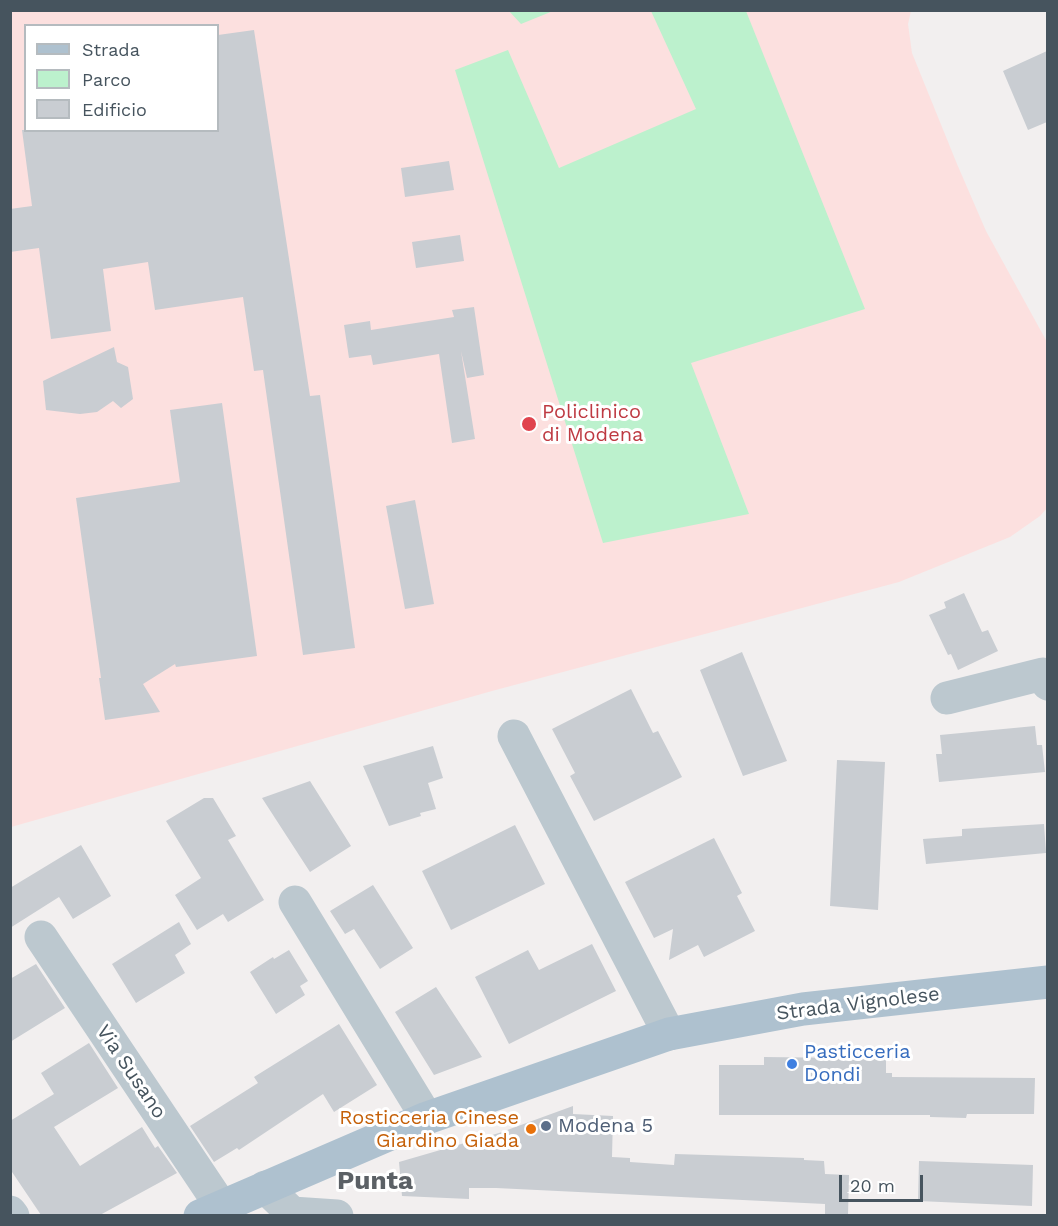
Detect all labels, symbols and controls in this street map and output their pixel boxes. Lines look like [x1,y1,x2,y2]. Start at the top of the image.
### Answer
legend [24,24,219,132]
text: Strada [82,39,140,60]
text: Parco [82,69,131,90]
text: Edificio [82,99,147,120]
place label: Policlinico di Modena [542,400,643,447]
marker: Policlinico di Modena [520,415,538,433]
street label: Strada Vignolese [775,982,941,1026]
street label: Via Susano [91,1021,171,1123]
place label: Pasticceria Dondi [804,1040,910,1087]
marker: Pasticceria Dondi [785,1057,799,1071]
place label: Rosticceria Cinese Giardino Giada [339,1106,519,1153]
place label: Modena 5 [558,1114,653,1138]
marker: Modena 5 [539,1119,553,1133]
marker: Rosticceria Cinese Giardino Giada [524,1122,538,1136]
scale bar [842,1163,926,1201]
district label: Punta [337,1165,413,1197]
text: 20 m [850,1175,895,1196]

